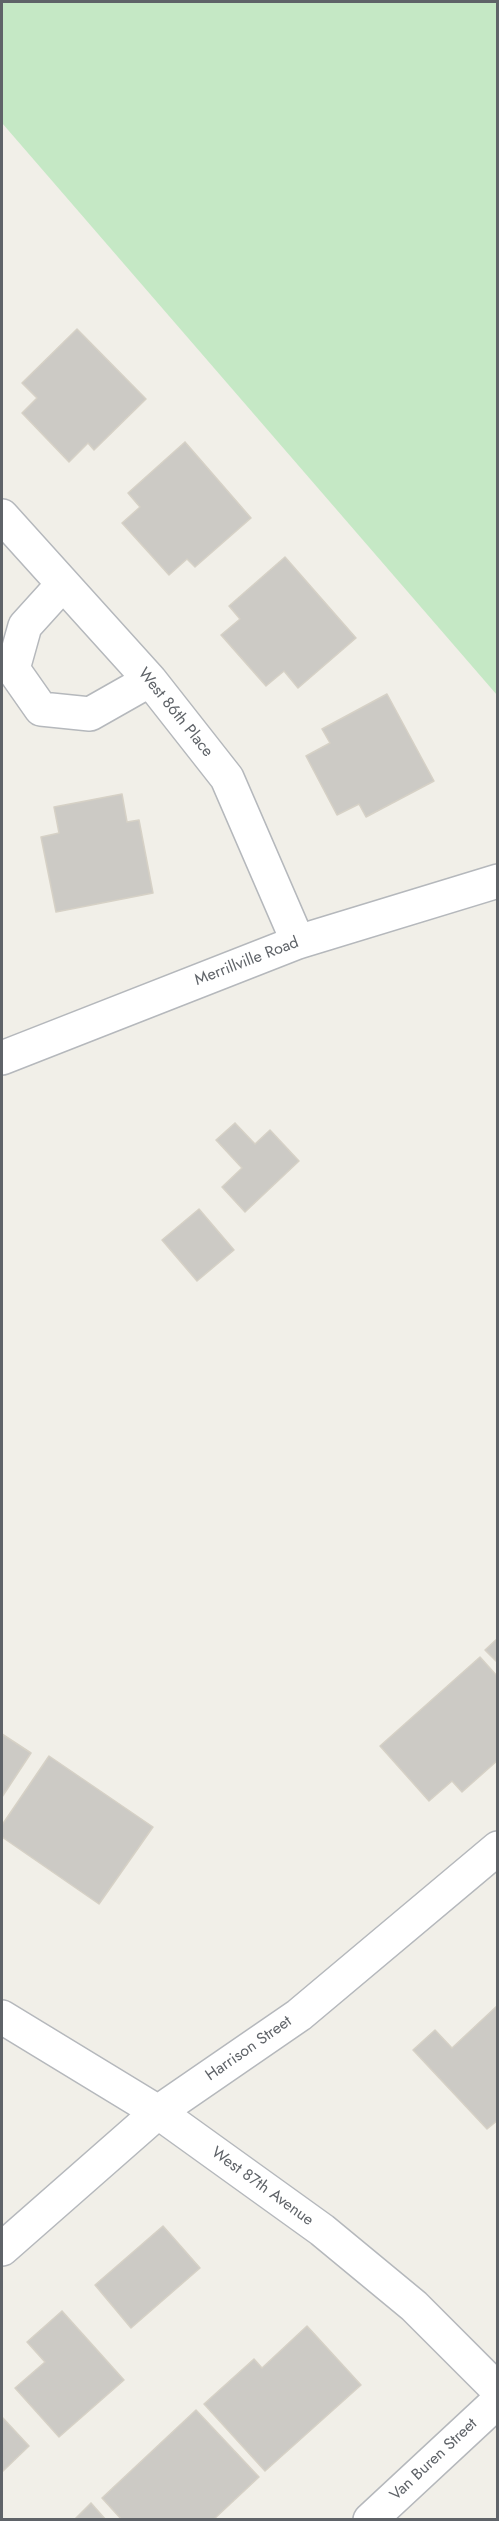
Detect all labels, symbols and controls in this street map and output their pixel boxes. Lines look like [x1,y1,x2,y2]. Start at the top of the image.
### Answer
street label: West 86th Place [133,665,217,761]
street label: Merrillville Road [192,933,302,991]
street label: Harrison Street [202,2012,296,2086]
street label: West 87th Avenue [207,2143,317,2231]
street label: Van Buren Street [386,2415,482,2505]

